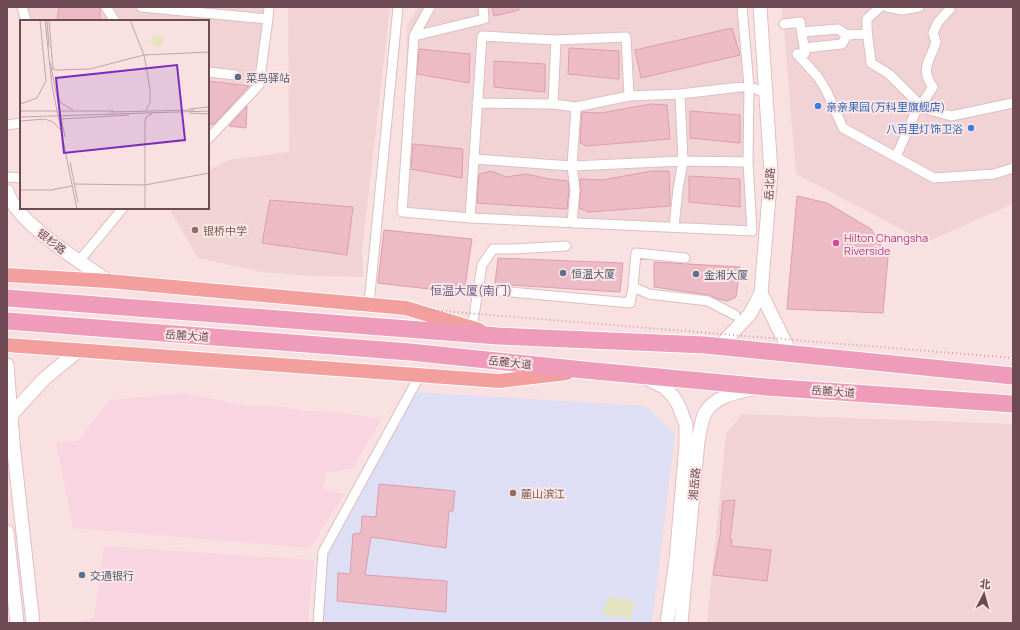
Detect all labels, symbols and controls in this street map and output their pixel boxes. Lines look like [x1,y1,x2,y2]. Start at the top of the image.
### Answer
inset map [20,20,209,209]
place label: 菜鸟驿站 [246,70,290,85]
marker: 菜鸟驿站 [233,72,243,82]
place label: 亲亲果园(万科里旗舰店) [826,99,945,114]
marker: 亲亲果园(万科里旗舰店) [813,101,823,111]
place label: 八百里灯饰卫浴 [886,121,963,136]
marker: 八百里灯饰卫浴 [966,123,976,133]
street label: 岳北路 [761,167,777,201]
place label: 银桥中学 [203,223,247,238]
street label: 银杉路 [34,225,70,257]
marker: 银桥中学 [190,225,200,235]
place label: Hilton Changsha Riverside [844,230,928,258]
marker: Hilton Changsha Riverside [831,238,841,248]
place label: 恒温大厦 [571,266,615,281]
place label: 金湘大厦 [704,267,748,282]
marker: 恒温大厦 [558,268,568,278]
marker: 金湘大厦 [691,269,701,279]
district label: 恒温大厦(南门) [430,282,512,299]
street label: 岳麓大道 [165,326,209,344]
street label: 岳麓大道 [487,352,533,372]
street label: 岳麓大道 [811,382,855,400]
street label: 湘岳路 [685,467,703,501]
place label: 麓山滨江 [521,486,565,501]
marker: 麓山滨江 [508,488,518,498]
place label: 交通银行 [90,568,134,583]
marker: 交通银行 [77,570,87,580]
north arrow [964,574,1004,614]
text: 北 [979,576,991,592]

